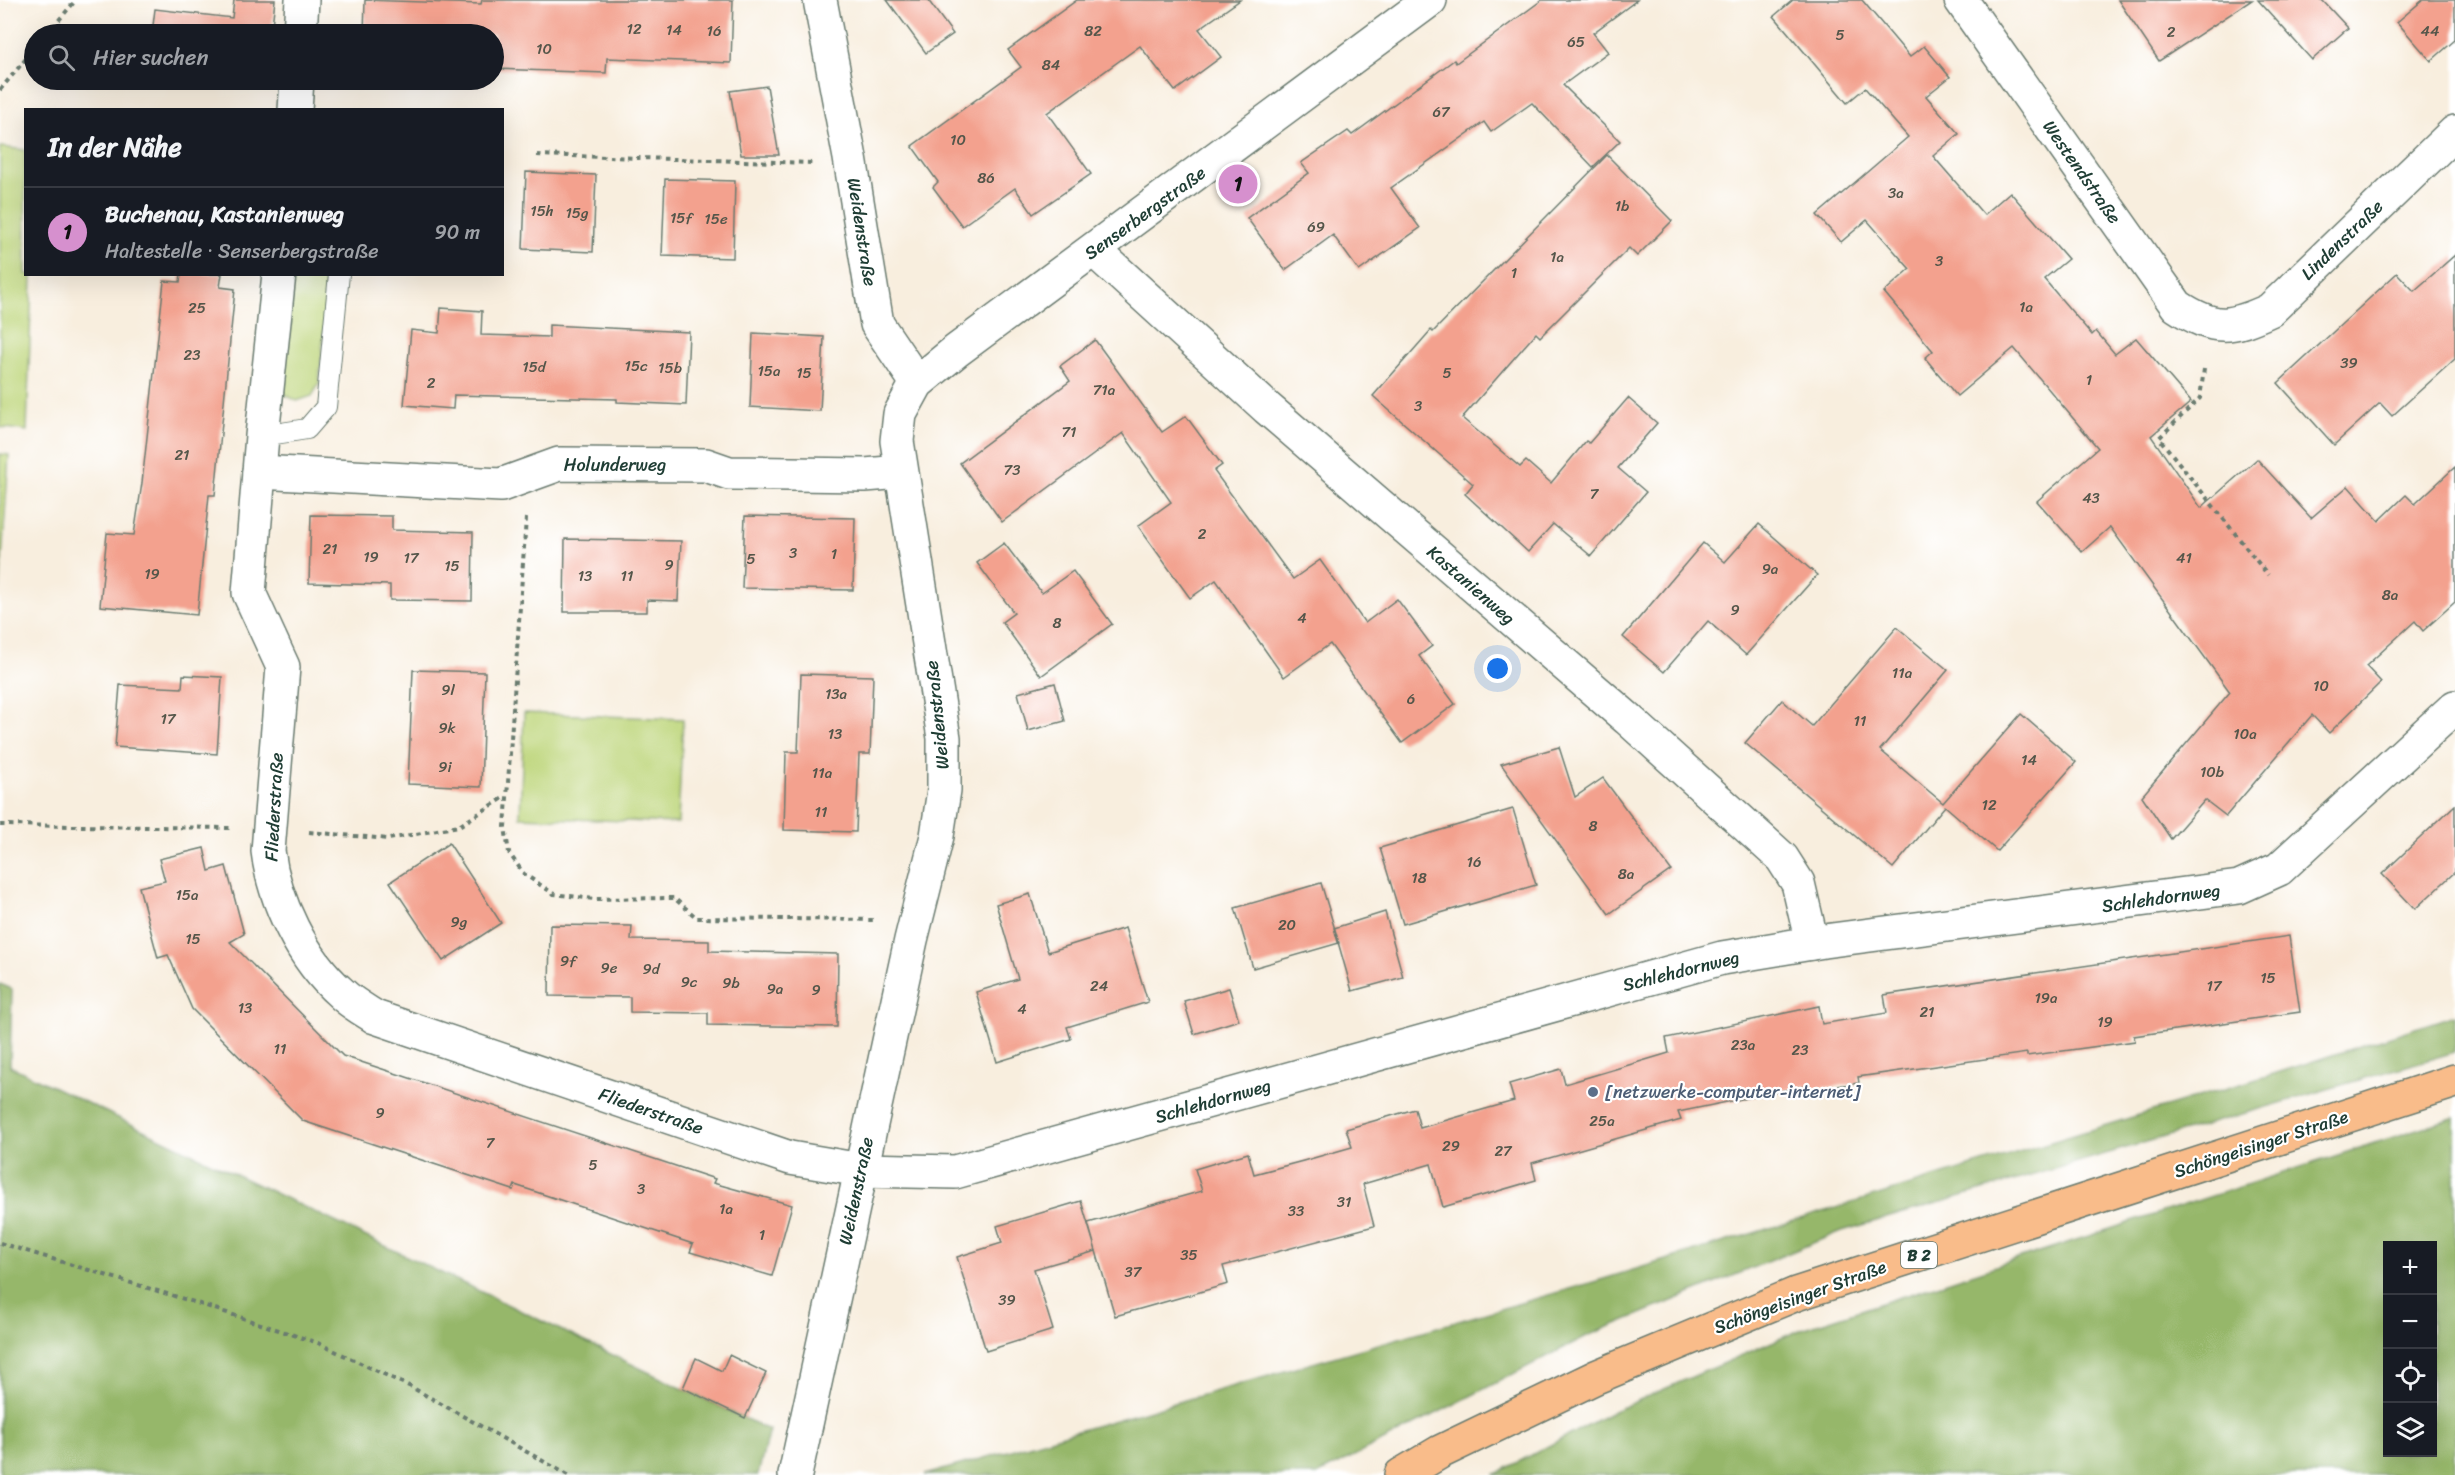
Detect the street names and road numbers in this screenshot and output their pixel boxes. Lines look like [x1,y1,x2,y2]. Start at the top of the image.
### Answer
street label: Westendstraße [2034,113,2130,231]
street label: Senserbergstraße [1077,158,1213,268]
street label: Weidenstraße [838,176,886,288]
street label: Lindenstraße [2293,192,2391,288]
street label: Holunderweg [564,449,666,481]
street label: Kastanienweg [1419,537,1523,633]
street label: Weidenstraße [915,659,959,771]
street label: Fliederstraße [255,752,293,862]
street label: Schlehdornweg [2100,874,2222,922]
street label: Schlehdornweg [1619,941,1743,1001]
street label: Schlehdornweg [1151,1069,1275,1133]
street label: Fliederstraße [594,1078,708,1144]
street label: Schöngeisinger Straße [2170,1101,2353,1187]
street label: Weidenstraße [829,1134,883,1248]
road number: B 2 [1901,1242,1937,1268]
street label: Schöngeisinger Straße [1709,1251,1891,1343]

